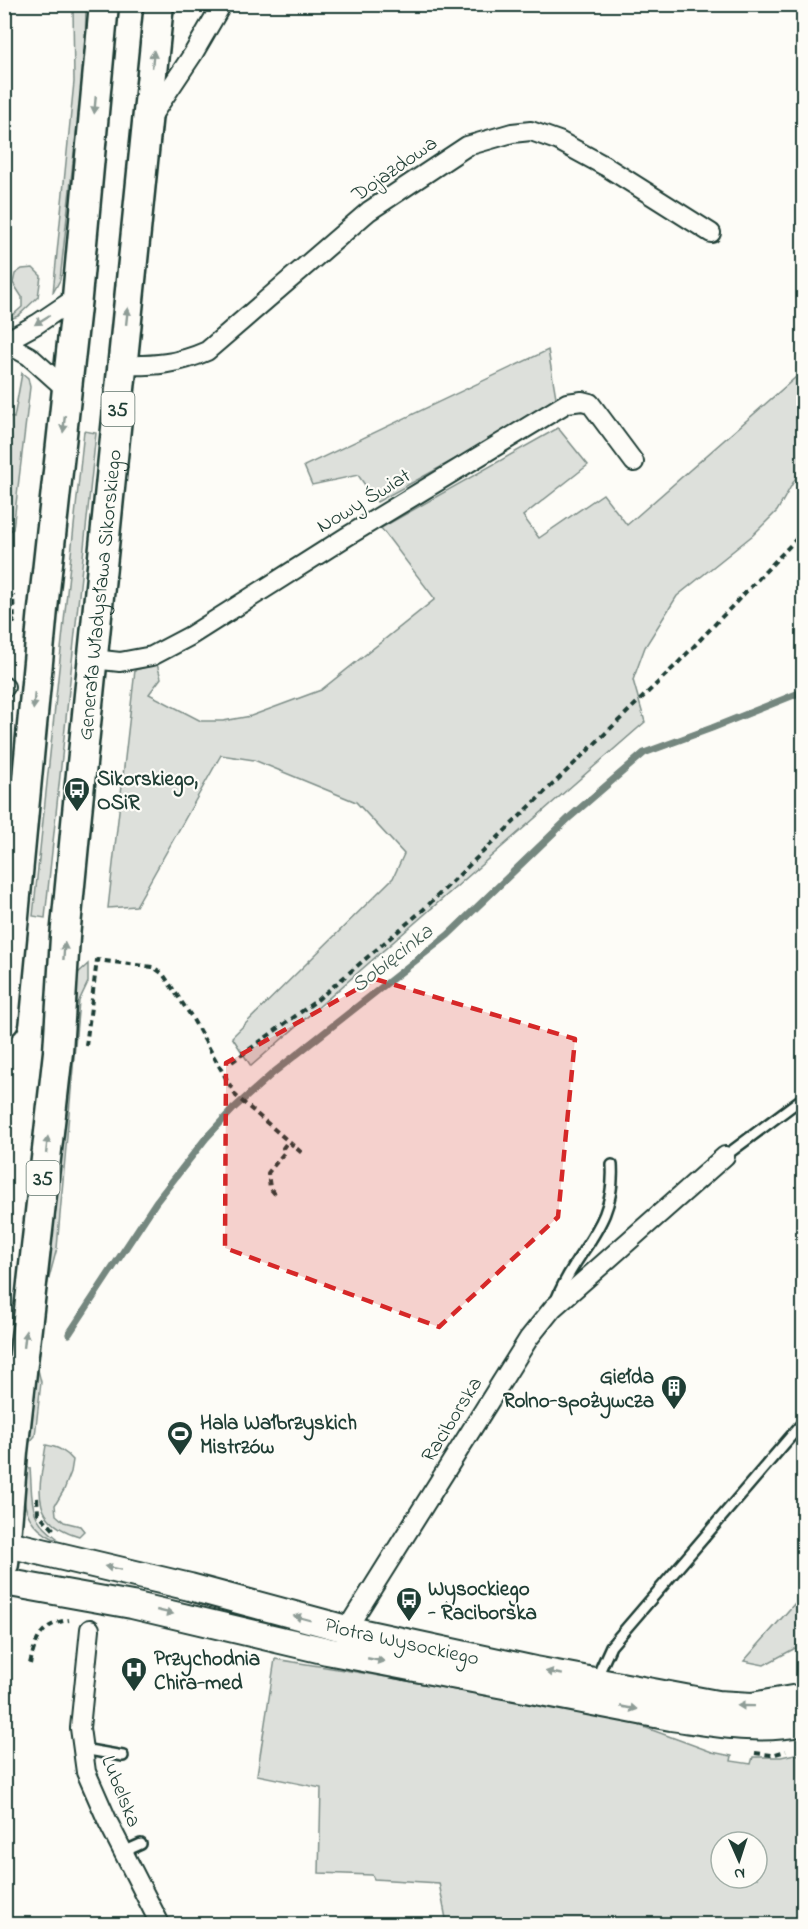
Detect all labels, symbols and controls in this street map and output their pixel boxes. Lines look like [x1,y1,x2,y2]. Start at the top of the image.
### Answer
one-way arrow [148,50,158,69]
one-way arrow [90,95,100,114]
street label: Dojazdowa [346,129,444,211]
one-way arrow [122,306,132,325]
one-way arrow [33,315,50,326]
road number: 35 [102,392,134,426]
one-way arrow [59,415,68,434]
street label: Generała Władysława Sikorskiego [71,448,132,742]
street label: Nowy Świat [311,462,418,543]
one-way arrow [29,691,39,710]
place label: Sikorskiego, OSiR [97,765,198,819]
bus stop icon: Sikorskiego, OSiR [62,775,92,813]
water label: Sobięcinka [345,916,442,1002]
one-way arrow [60,942,69,961]
one-way arrow [42,1136,52,1155]
road number: 35 [26,1161,60,1195]
one-way arrow [21,1330,30,1349]
place label: Giełda Rolno-spożywcza [503,1363,654,1419]
street label: Raciborska [415,1371,491,1469]
building icon: Giełda Rolno-spożywcza [659,1373,689,1411]
place label: Hala Wałbrzyskich Mistrzów [200,1409,357,1463]
sports icon: Hala Wałbrzyskich Mistrzów [165,1419,195,1457]
one-way arrow [104,1563,123,1572]
place label: Wysockiego - Raciborska [427,1575,537,1629]
bus stop icon: Wysockiego - Raciborska [394,1585,424,1623]
one-way arrow [156,1608,174,1618]
street label: Piotra Wysockiego [321,1611,482,1675]
one-way arrow [293,1612,311,1622]
place label: Przychodnia Chira-med [154,1645,260,1699]
hospital icon: Przychodnia Chira-med [119,1655,149,1693]
one-way arrow [366,1656,385,1665]
one-way arrow [544,1668,563,1677]
one-way arrow [736,1701,755,1710]
one-way arrow [620,1704,639,1713]
street label: Lubelska [92,1751,148,1832]
north arrow [709,1830,769,1890]
text: N [733,1861,746,1885]

